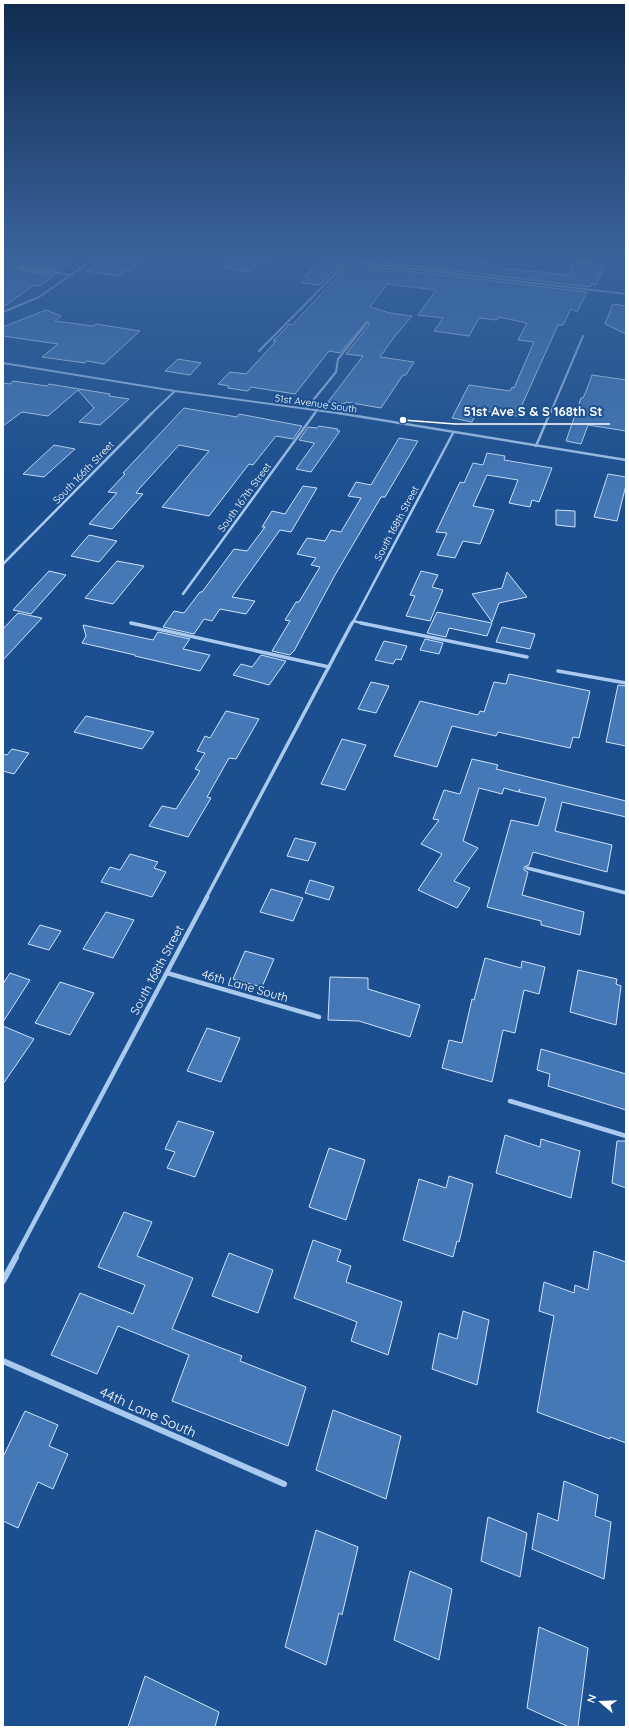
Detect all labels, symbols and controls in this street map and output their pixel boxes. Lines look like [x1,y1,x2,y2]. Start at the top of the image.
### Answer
street label: 51st Avenue South [274,391,358,416]
callout: 51st Ave S & S 168th St [455,399,610,424]
text: 51st Ave S & S 168th St [464,403,602,419]
street label: South 166th Street [50,438,117,507]
street label: South 167th Street [215,460,274,534]
street label: South 168th Street [371,483,422,563]
street label: South 168th Street [127,922,186,1017]
street label: 46th Lane South [200,966,290,1005]
street label: 44th Lane South [97,1383,199,1441]
north arrow [581,1682,621,1722]
text: N [584,1693,599,1705]

